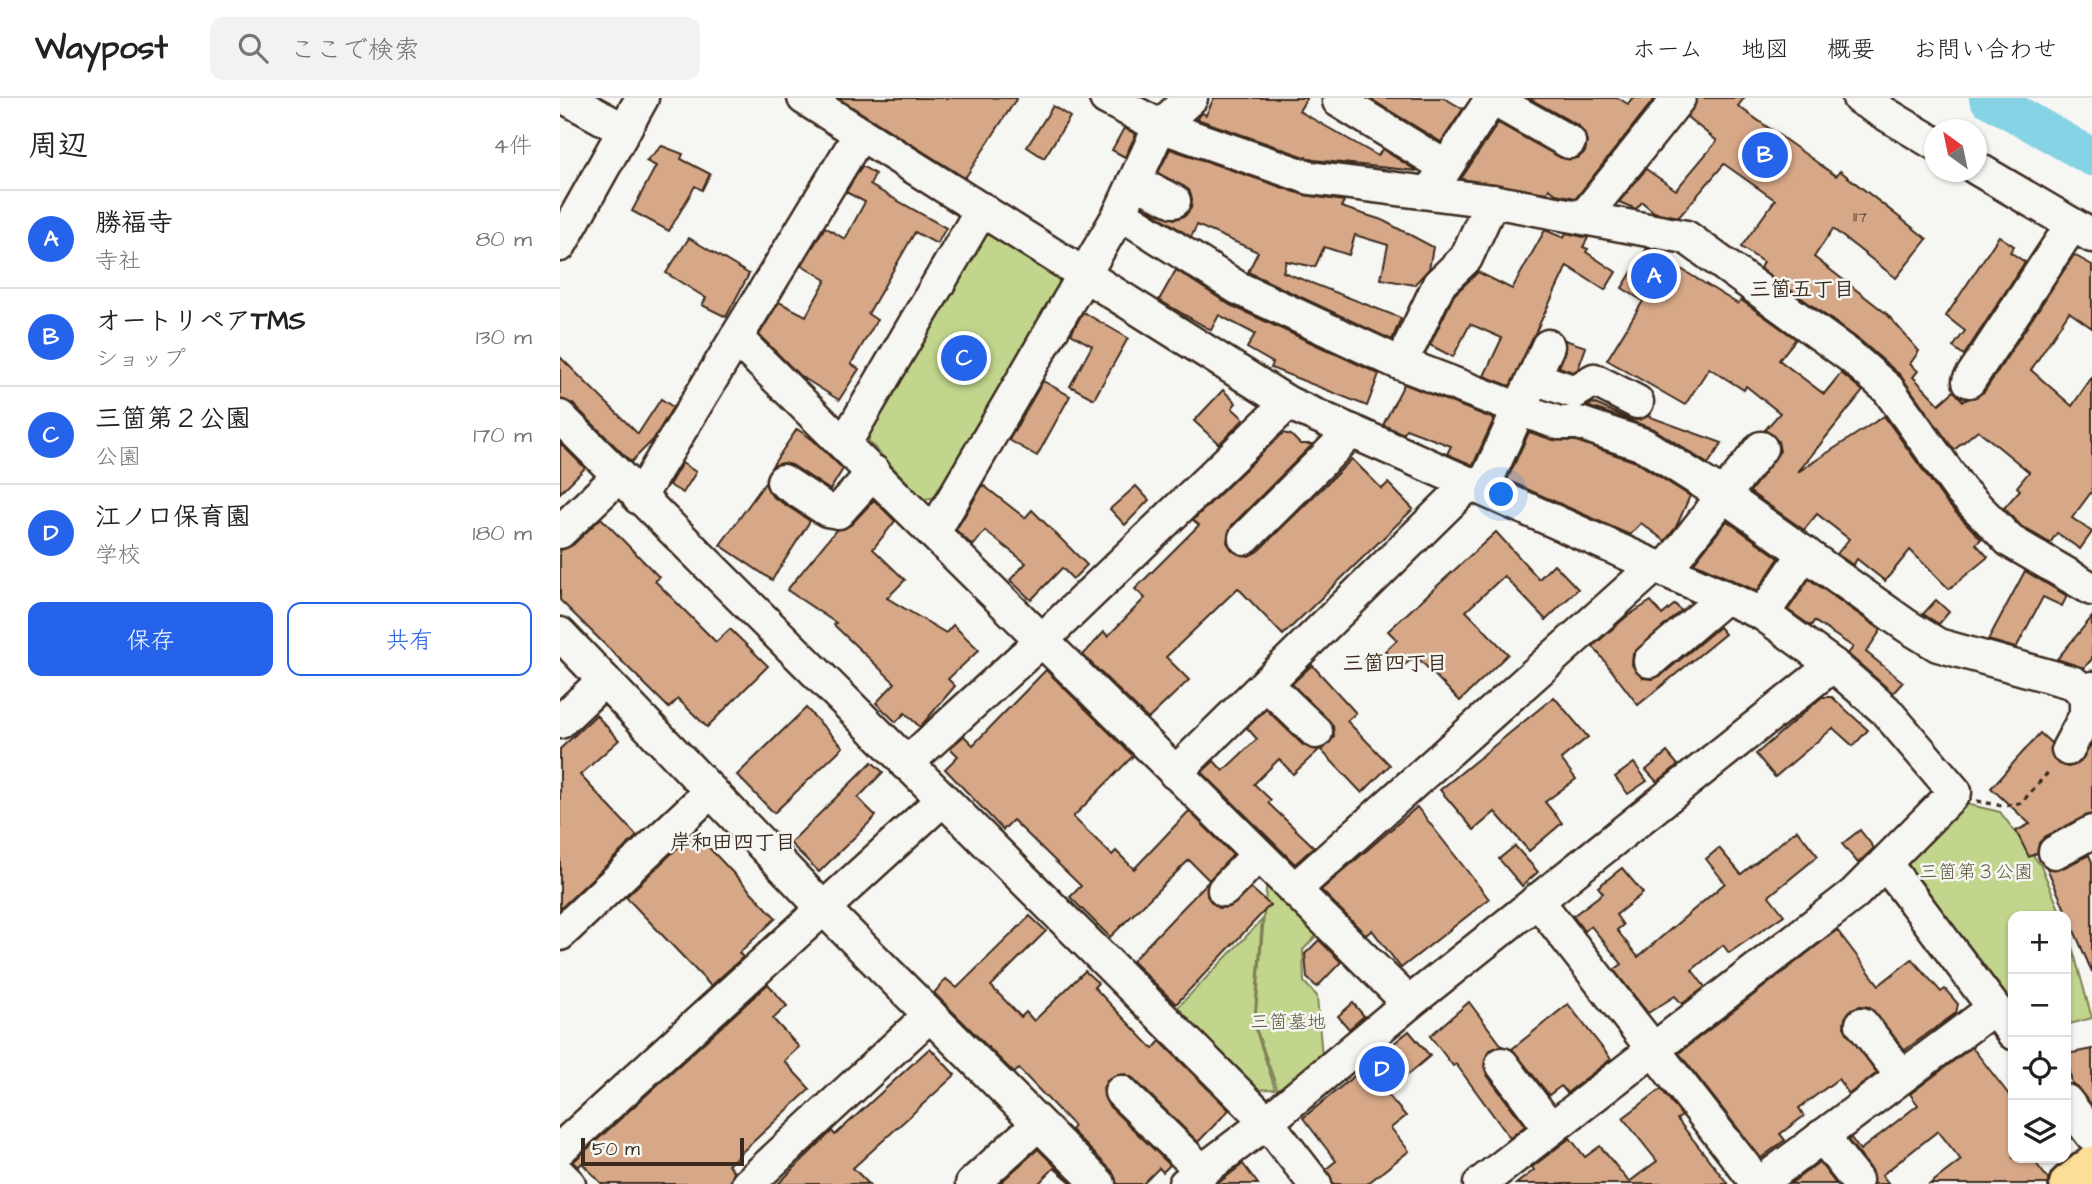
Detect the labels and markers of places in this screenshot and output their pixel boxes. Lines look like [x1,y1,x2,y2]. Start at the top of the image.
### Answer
pin: B [1742,129,1788,181]
pin: A [1631,250,1677,302]
pin: C [941,332,987,384]
pin: D [1359,1043,1405,1095]

